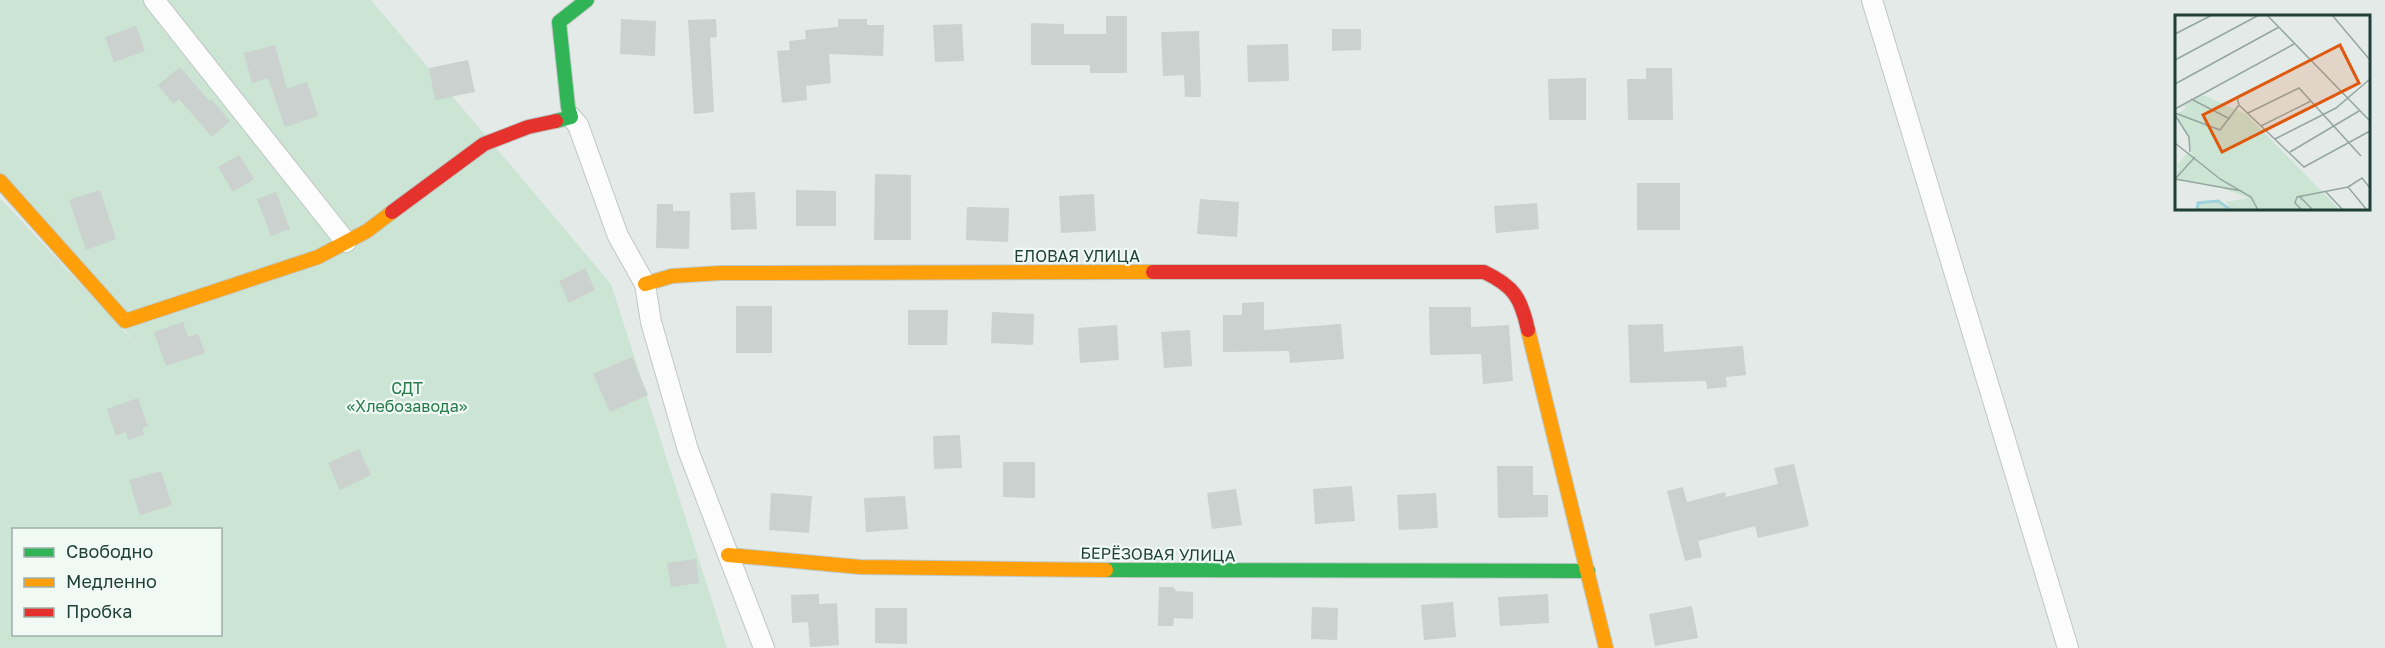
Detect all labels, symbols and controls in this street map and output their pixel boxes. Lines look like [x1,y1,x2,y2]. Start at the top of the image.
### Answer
inset map [2175,15,2370,210]
street label: ЕЛОВАЯ УЛИЦА [1014,246,1140,266]
park label: СДТ «Хлебозавода» [346,378,468,416]
legend [12,528,222,636]
text: Свободно [66,540,153,562]
street label: БЕРЁЗОВАЯ УЛИЦА [1080,543,1236,565]
text: Медленно [66,570,157,592]
text: Пробка [66,600,132,622]

